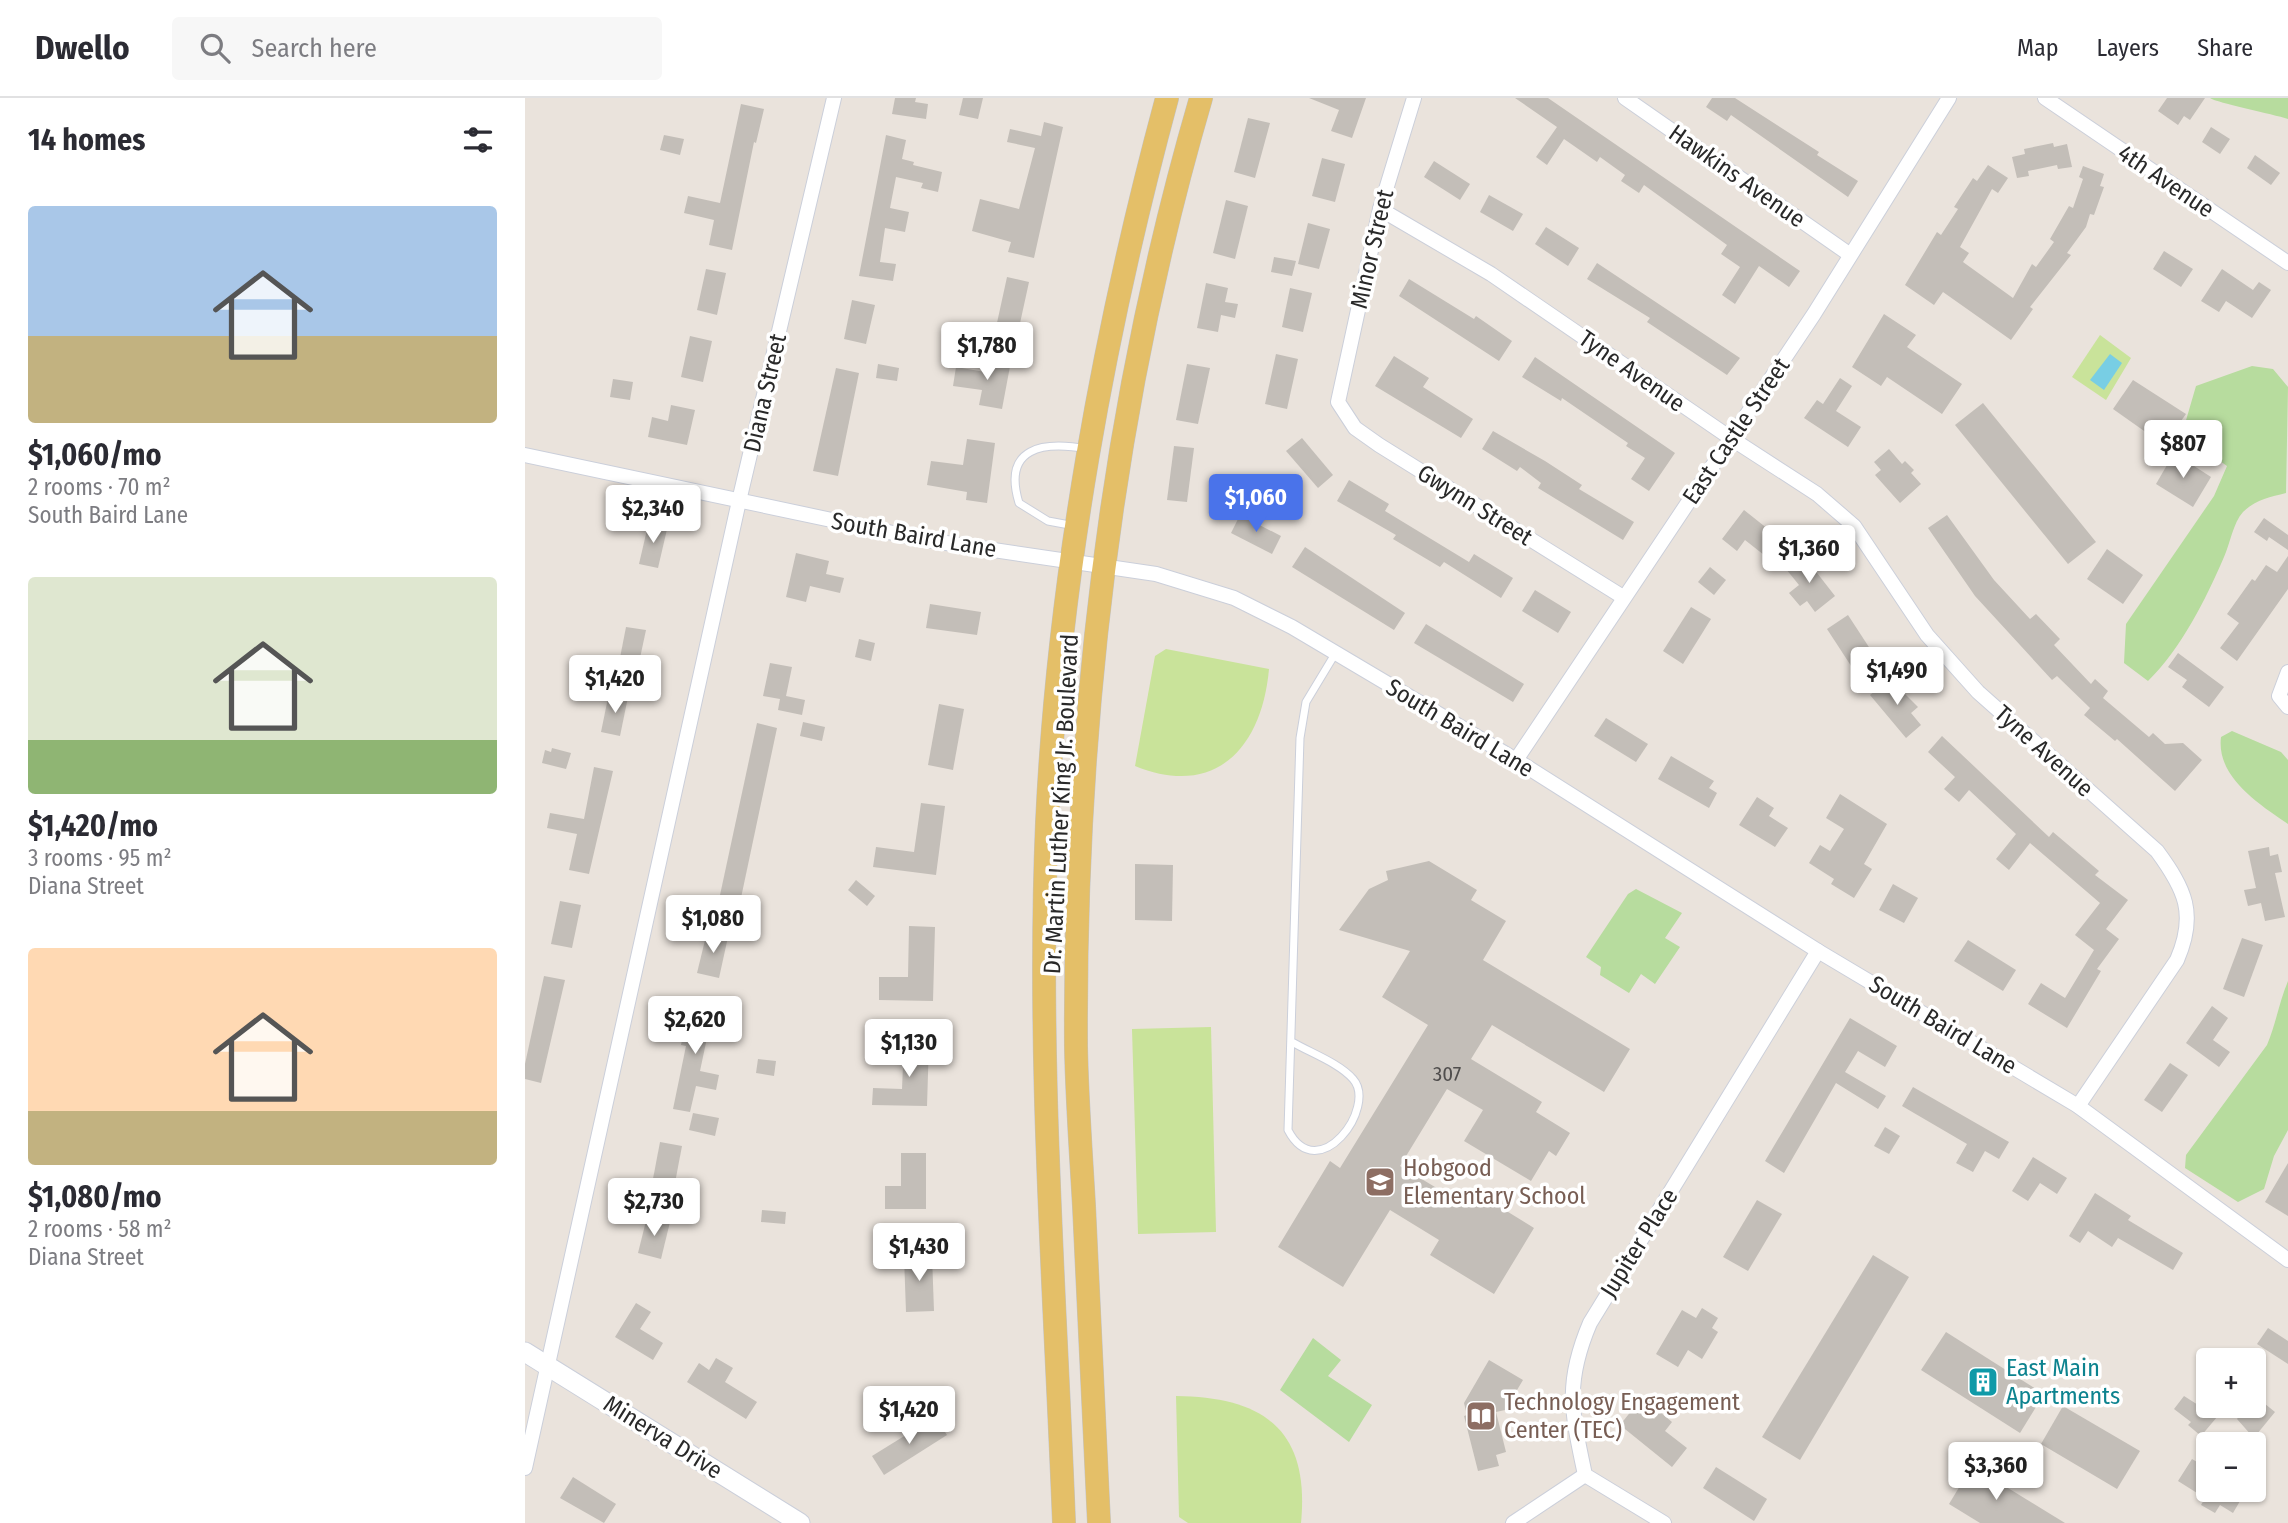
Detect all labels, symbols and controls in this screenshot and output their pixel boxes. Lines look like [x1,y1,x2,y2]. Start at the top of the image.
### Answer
search box [172,17,662,80]
text: Dwello [35,28,130,68]
icon: search [196,29,234,67]
text: Search here [252,33,377,64]
text: Map [2017,34,2059,62]
text: Layers [2097,34,2159,62]
text: Share [2197,34,2253,62]
street label: Hawkins Avenue [1664,119,1810,233]
icon: filters [459,121,497,159]
text: 14 homes [28,122,145,158]
street label: 4th Avenue [2113,139,2219,223]
street label: Minor Street [1345,187,1399,311]
icon: home [200,252,326,378]
pin: $1,780 [930,322,1044,382]
street label: Tyne Avenue [1574,324,1690,418]
street label: Diana Street [738,331,792,455]
text: $1,780 [957,331,1017,359]
street label: East Castle Street [1677,352,1795,509]
pin: $807 [2142,420,2224,480]
text: $807 [2160,429,2206,457]
text: $1,060/mo [28,437,161,473]
street label: Gwynn Street [1412,459,1538,551]
text: 2 rooms · 70 m² [28,473,171,501]
pin: $1,060 [1199,474,1313,534]
text: $1,060 [1225,483,1287,511]
pin: $2,340 [596,486,710,545]
text: $2,340 [622,494,684,522]
text: South Baird Lane [28,501,188,529]
street label: South Baird Lane [829,507,999,563]
pin: $1,360 [1752,526,1866,585]
text: $1,360 [1778,534,1840,562]
icon: home [200,623,326,749]
street label: Dr. Martin Luther King Jr. Boulevard [1038,633,1084,975]
pin: $1,490 [1840,648,1954,707]
pin: $1,420 [558,656,672,715]
text: $1,490 [1867,656,1927,684]
text: $1,420 [585,664,645,692]
street label: South Baird Lane [1381,673,1539,783]
street label: Tyne Avenue [1989,699,2099,803]
text: $1,420/mo [28,808,158,844]
text: 3 rooms · 95 m² [28,844,172,872]
text: Diana Street [28,872,144,900]
pin: $1,080 [656,896,770,955]
text: $1,080 [682,904,744,932]
street label: South Baird Lane [1864,970,2022,1080]
icon: home [200,994,326,1120]
pin: $2,620 [638,996,752,1056]
text: $2,620 [664,1005,726,1033]
pin: $1,130 [852,1020,966,1079]
text: $1,130 [881,1028,937,1056]
house number: 307 [1433,1061,1461,1087]
place label: Hobgood Elementary School [1403,1154,1586,1210]
school or university icon: Hobgood Elementary School [1363,1165,1397,1199]
pin: $2,730 [597,1178,711,1238]
text: $1,080/mo [28,1179,162,1215]
street label: Jupiter Place [1594,1183,1684,1303]
text: $2,730 [624,1187,684,1215]
text: 2 rooms · 58 m² [28,1215,172,1243]
pin: $1,430 [862,1224,976,1283]
text: $1,430 [889,1232,949,1260]
text: Diana Street [28,1243,144,1271]
map controls [2196,1348,2266,1502]
button: + [2196,1348,2266,1418]
place label: East Main Apartments [2006,1354,2120,1410]
building icon: East Main Apartments [1966,1365,2000,1399]
pin: $1,420 [852,1386,966,1446]
place label: Technology Engagement Center (TEC) [1504,1388,1740,1444]
street label: Minerva Drive [599,1389,727,1485]
text: $1,420 [879,1395,939,1423]
library icon: Technology Engagement Center (TEC) [1464,1399,1498,1433]
button: − [2196,1432,2266,1502]
pin: $3,360 [1939,1442,2053,1502]
text: $3,360 [1964,1451,2028,1479]

